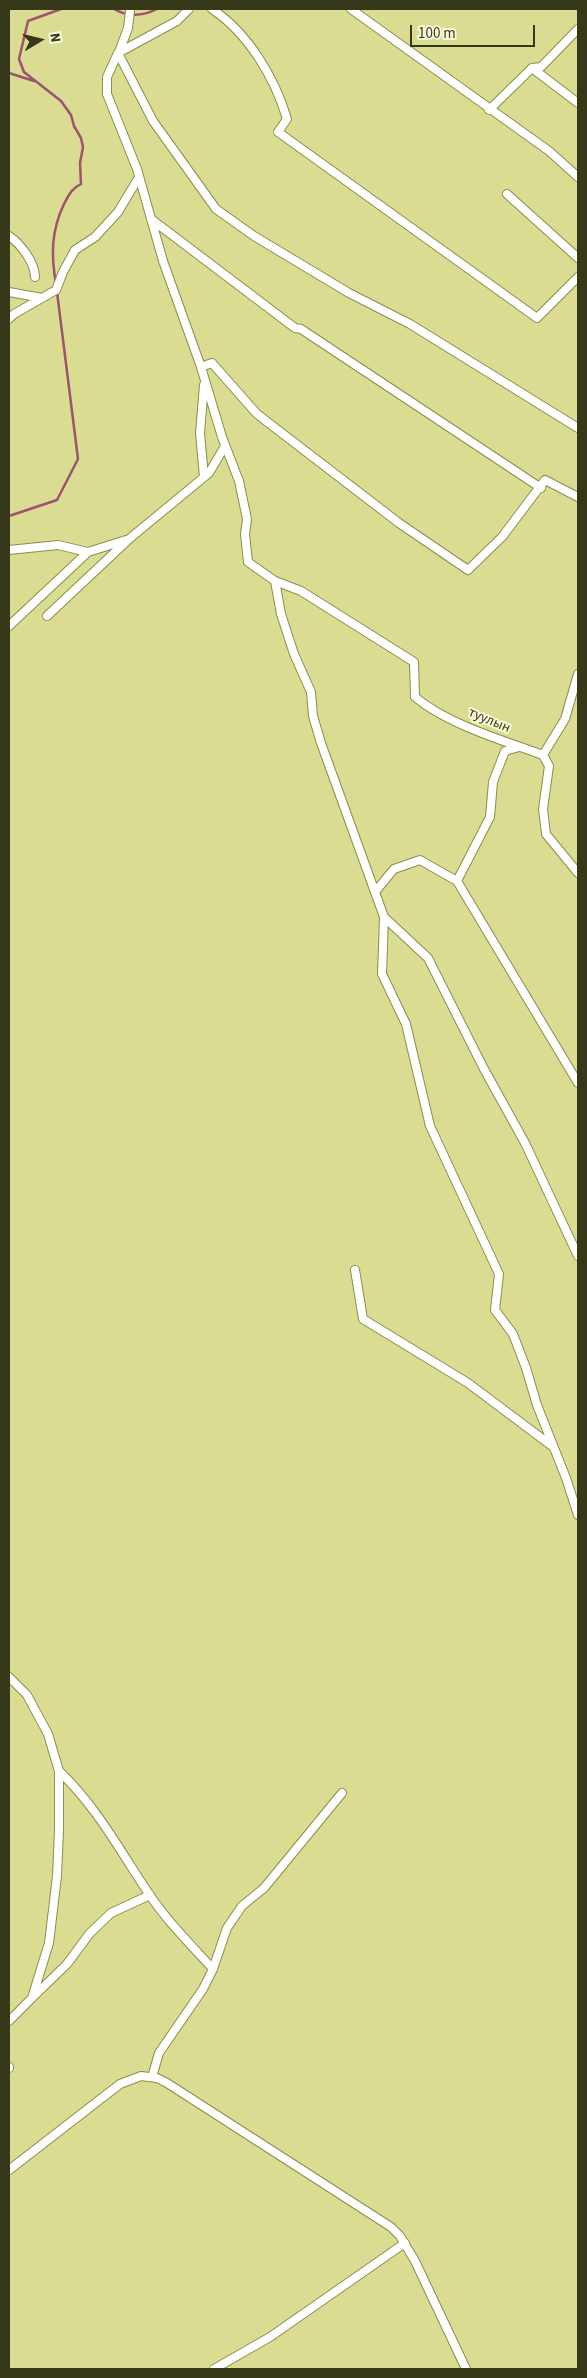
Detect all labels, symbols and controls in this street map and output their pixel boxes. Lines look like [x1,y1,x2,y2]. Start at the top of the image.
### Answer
north arrow [15,15,65,65]
scale bar [412,15,537,47]
text: 100 m [418,23,456,44]
text: N [44,31,65,44]
street label: туулын [465,705,513,737]

